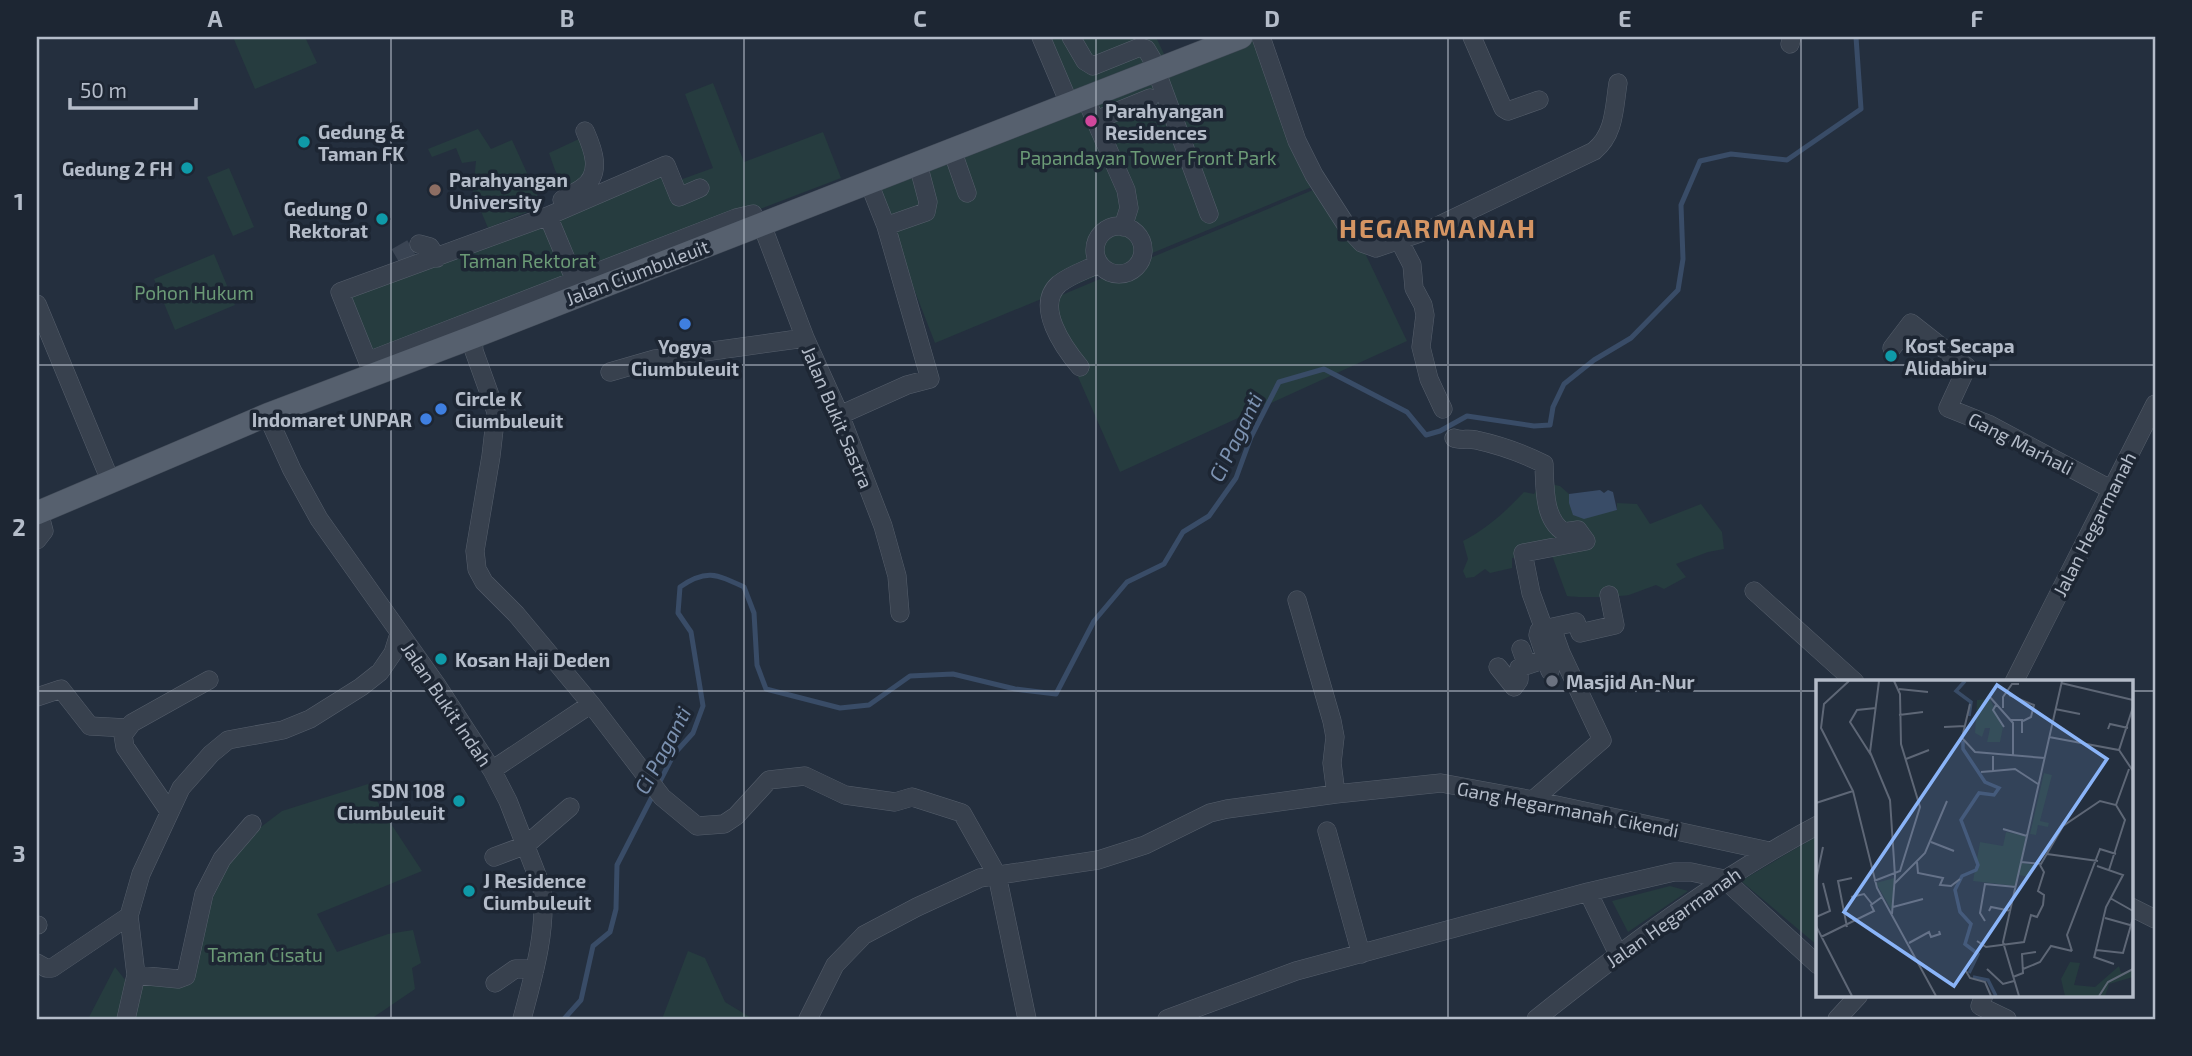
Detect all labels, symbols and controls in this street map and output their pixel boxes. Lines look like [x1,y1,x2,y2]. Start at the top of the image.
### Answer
text: A [207,4,223,32]
text: B [560,4,574,32]
text: C [913,4,927,32]
text: D [1264,4,1280,32]
text: E [1618,4,1632,32]
text: F [1971,4,1984,32]
scale bar [70,66,196,110]
text: 50 m [80,77,127,102]
place label: Parahyangan Residences [1105,99,1224,144]
marker: Parahyangan Residences [1083,113,1099,129]
place label: Gedung & Taman FK [318,120,405,165]
marker: Gedung & Taman FK [296,134,312,150]
park label: Papandayan Tower Front Park [1020,146,1277,169]
place label: Gedung 2 FH [62,157,173,180]
marker: Gedung 2 FH [179,160,195,176]
place label: Parahyangan University [449,168,568,214]
marker: Parahyangan University [427,182,443,198]
text: 1 [14,187,24,215]
place label: Gedung 0 Rektorat [284,197,368,242]
marker: Gedung 0 Rektorat [374,211,390,227]
district label: HEGARMANAH [1339,212,1537,243]
street label: Jalan Ciumbuleuit [562,234,712,310]
park label: Taman Rektorat [460,249,596,272]
park label: Pohon Hukum [134,281,254,304]
marker: Yogya Ciumbuleuit [677,316,693,332]
place label: Kost Secapa Alidabiru [1905,334,2015,379]
place label: Yogya Ciumbuleuit [631,335,739,380]
street label: Jalan Bukit Sastra [798,342,878,492]
marker: Kost Secapa Alidabiru [1883,348,1899,364]
place label: Circle K Ciumbuleuit [455,387,563,432]
water label: Ci Paganti [1203,389,1267,485]
marker: Circle K Ciumbuleuit [433,401,449,417]
street label: Gang Marhali [1965,407,2077,479]
place label: Indomaret UNPAR [252,408,412,431]
marker: Indomaret UNPAR [418,411,434,427]
street label: Jalan Hegarmanah [2048,448,2140,600]
text: 2 [12,513,26,541]
street label: Jalan Bukit Indah [397,637,497,771]
place label: Kosan Haji Deden [455,648,610,671]
marker: Kosan Haji Deden [433,651,449,667]
place label: Masjid An-Nur [1566,670,1695,693]
marker: Masjid An-Nur [1544,673,1560,689]
inset map [1816,680,2132,996]
water label: Ci Paganti [629,702,695,798]
street label: Gang Hegarmanah Cikendi [1455,776,1681,842]
place label: SDN 108 Ciumbuleuit [337,779,445,824]
marker: SDN 108 Ciumbuleuit [451,793,467,809]
text: 3 [12,839,26,867]
street label: Jalan Hegarmanah [1601,862,1745,972]
place label: J Residence Ciumbuleuit [483,869,591,914]
marker: J Residence Ciumbuleuit [461,883,477,899]
park label: Taman Cisatu [207,943,323,966]

